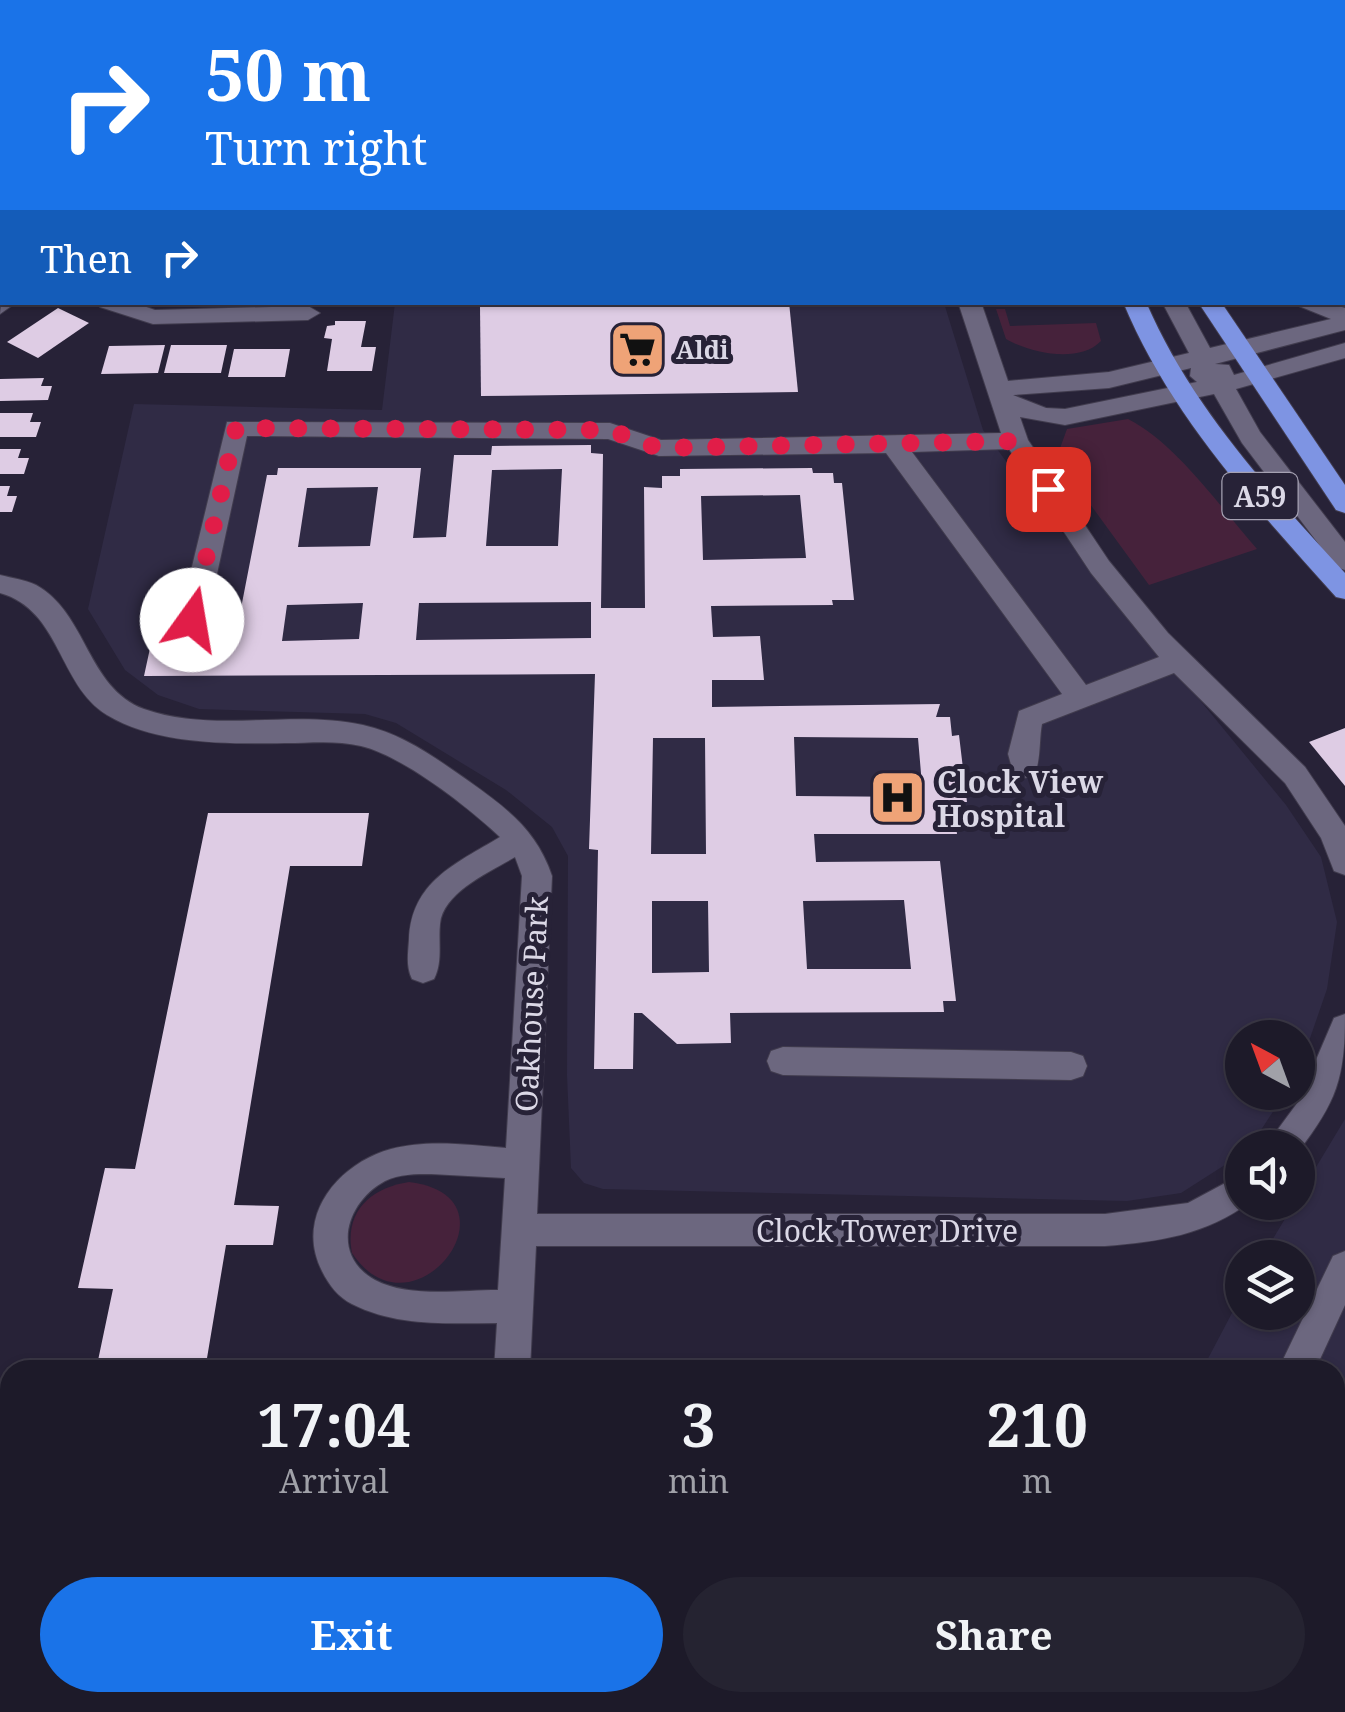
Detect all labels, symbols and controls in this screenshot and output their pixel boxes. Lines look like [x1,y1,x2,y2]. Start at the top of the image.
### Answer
text: 50 m [205,26,371,122]
icon: right [40,40,170,170]
text: Turn right [205,117,427,178]
icon: right [152,230,207,285]
text: Then [40,232,132,284]
supermarket icon: Aldi [607,319,667,379]
place label: Aldi [676,332,729,366]
pin [1006,447,1091,532]
icon: arrive [1021,462,1076,517]
road number: A59 [1222,473,1298,519]
position arrow [140,568,244,672]
place label: Clock View Hospital [937,761,1103,836]
hospital icon: Clock View Hospital [868,768,928,828]
street label: Oakhouse Park [505,895,557,1113]
north arrow [1225,1020,1315,1110]
map controls [1225,1020,1315,1330]
button: sound [1225,1130,1315,1220]
street label: Clock Tower Drive [756,1210,1018,1251]
button: layers [1225,1240,1315,1330]
text: 17:04 [257,1383,411,1465]
text: 3 [682,1383,716,1465]
text: 210 [986,1383,1088,1465]
text: Arrival [279,1459,389,1502]
text: min [668,1459,729,1502]
text: m [1022,1459,1052,1502]
button: Exit [40,1577,663,1692]
button: Share [683,1577,1305,1692]

